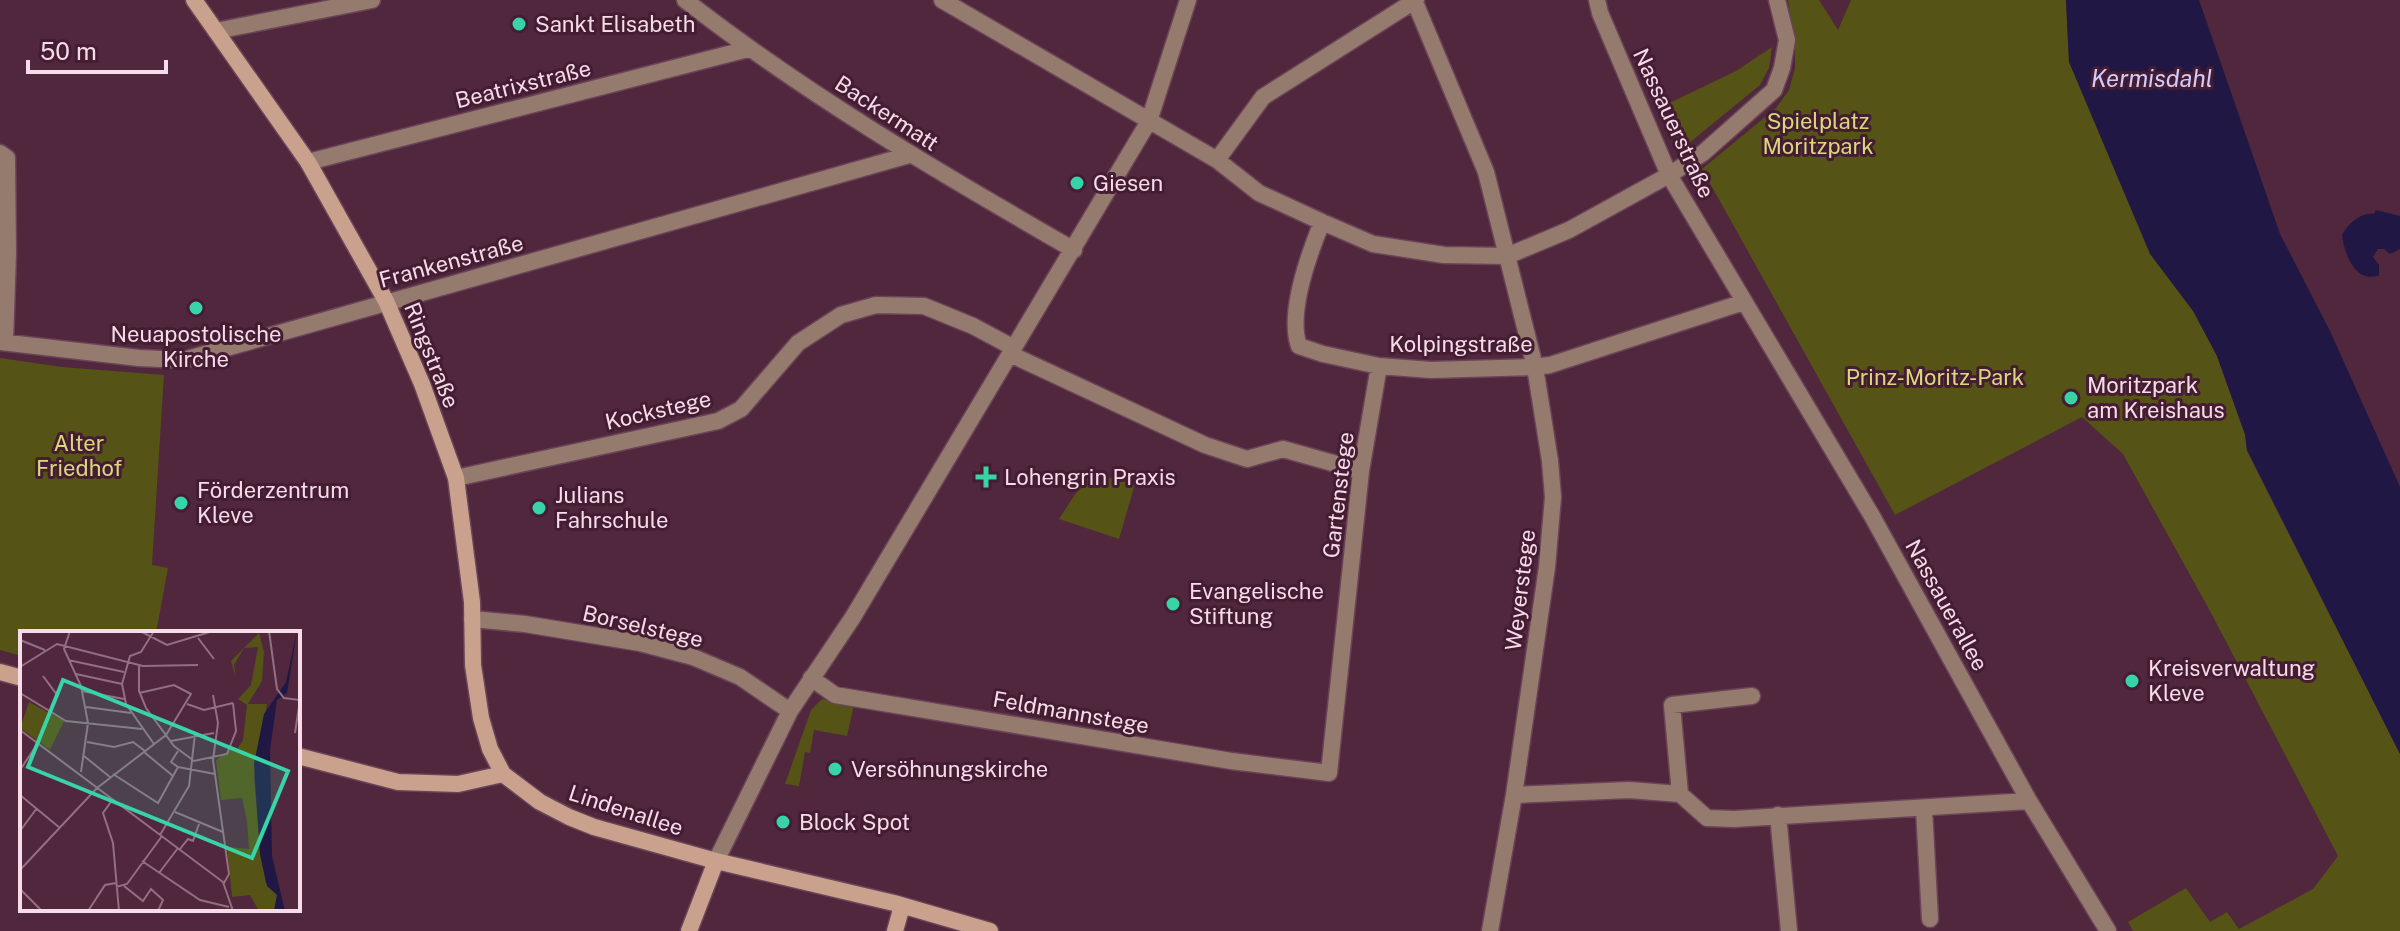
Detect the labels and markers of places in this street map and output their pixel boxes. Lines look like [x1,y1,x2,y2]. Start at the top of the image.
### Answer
place label: Sankt Elisabeth [535,11,695,37]
marker: Sankt Elisabeth [510,15,528,33]
place label: Giesen [1093,170,1163,196]
marker: Giesen [1068,174,1086,192]
marker: Neuapostolische Kirche [187,299,205,317]
place label: Neuapostolische Kirche [111,321,281,372]
place label: Moritzpark am Kreishaus [2087,372,2225,423]
marker: Moritzpark am Kreishaus [2062,389,2080,407]
place label: Lohengrin Praxis [1004,464,1176,490]
marker: Lohengrin Praxis [975,466,997,488]
place label: Förderzentrum Kleve [197,477,349,528]
place label: Julians Fahrschule [555,482,668,533]
marker: Förderzentrum Kleve [172,494,190,512]
marker: Julians Fahrschule [530,499,548,517]
place label: Evangelische Stiftung [1189,578,1324,629]
marker: Evangelische Stiftung [1164,595,1182,613]
place label: Kreisverwaltung Kleve [2148,655,2315,706]
marker: Kreisverwaltung Kleve [2123,672,2141,690]
place label: Versöhnungskirche [851,756,1048,782]
marker: Versöhnungskirche [826,760,844,778]
place label: Block Spot [799,809,910,835]
marker: Block Spot [774,813,792,831]

